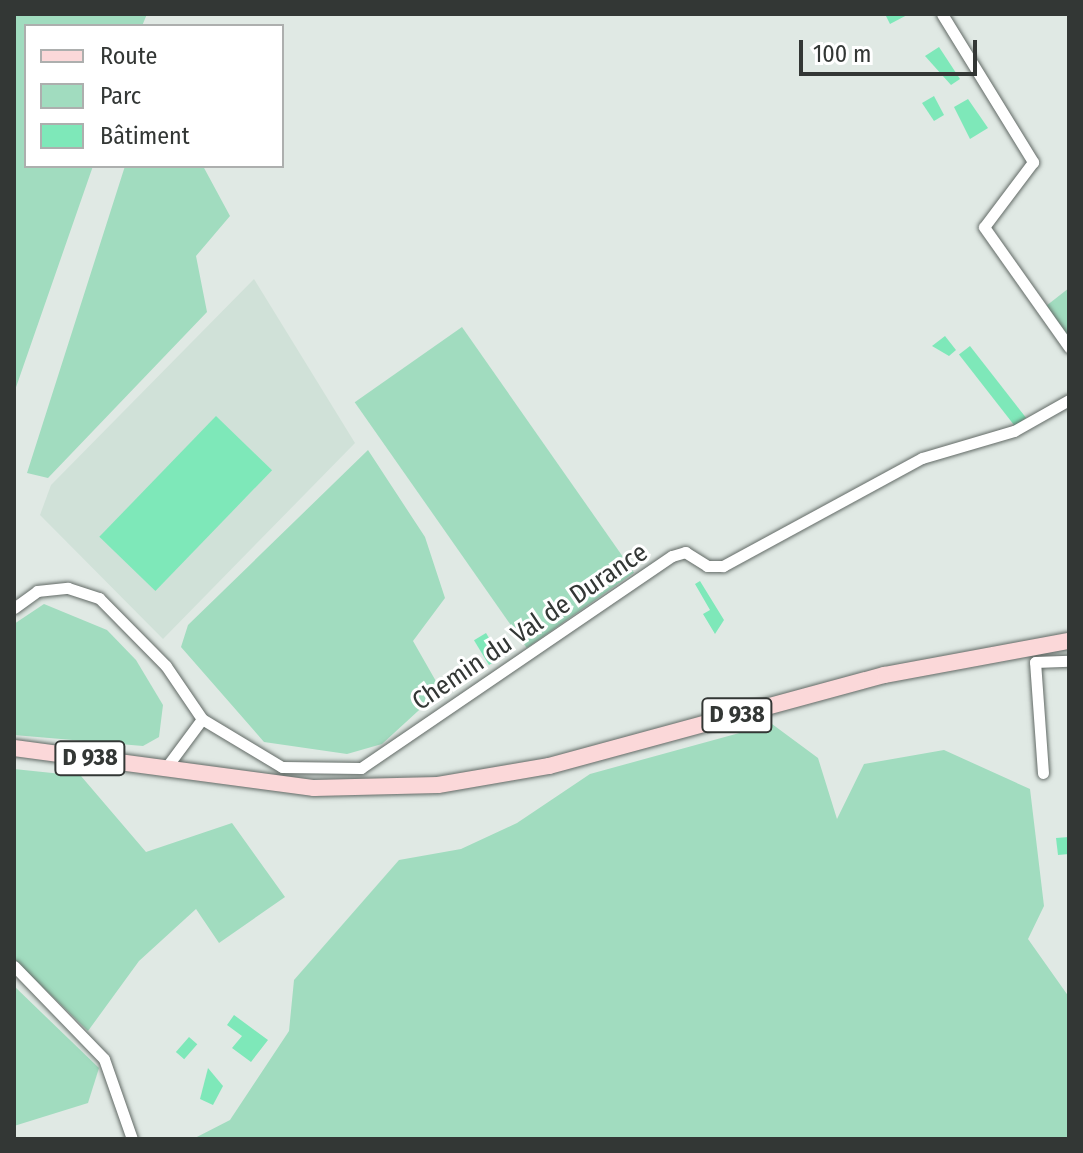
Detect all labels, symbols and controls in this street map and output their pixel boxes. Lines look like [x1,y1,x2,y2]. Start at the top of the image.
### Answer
legend [24,24,284,168]
scale bar [803,24,981,74]
text: 100 m [813,40,871,68]
text: Route [100,42,157,70]
text: Parc [100,82,141,110]
text: Bâtiment [100,122,190,150]
street label: Chemin du Val de Durance [406,537,654,717]
road number: D 938 [701,695,773,735]
road number: D 938 [54,738,126,778]

